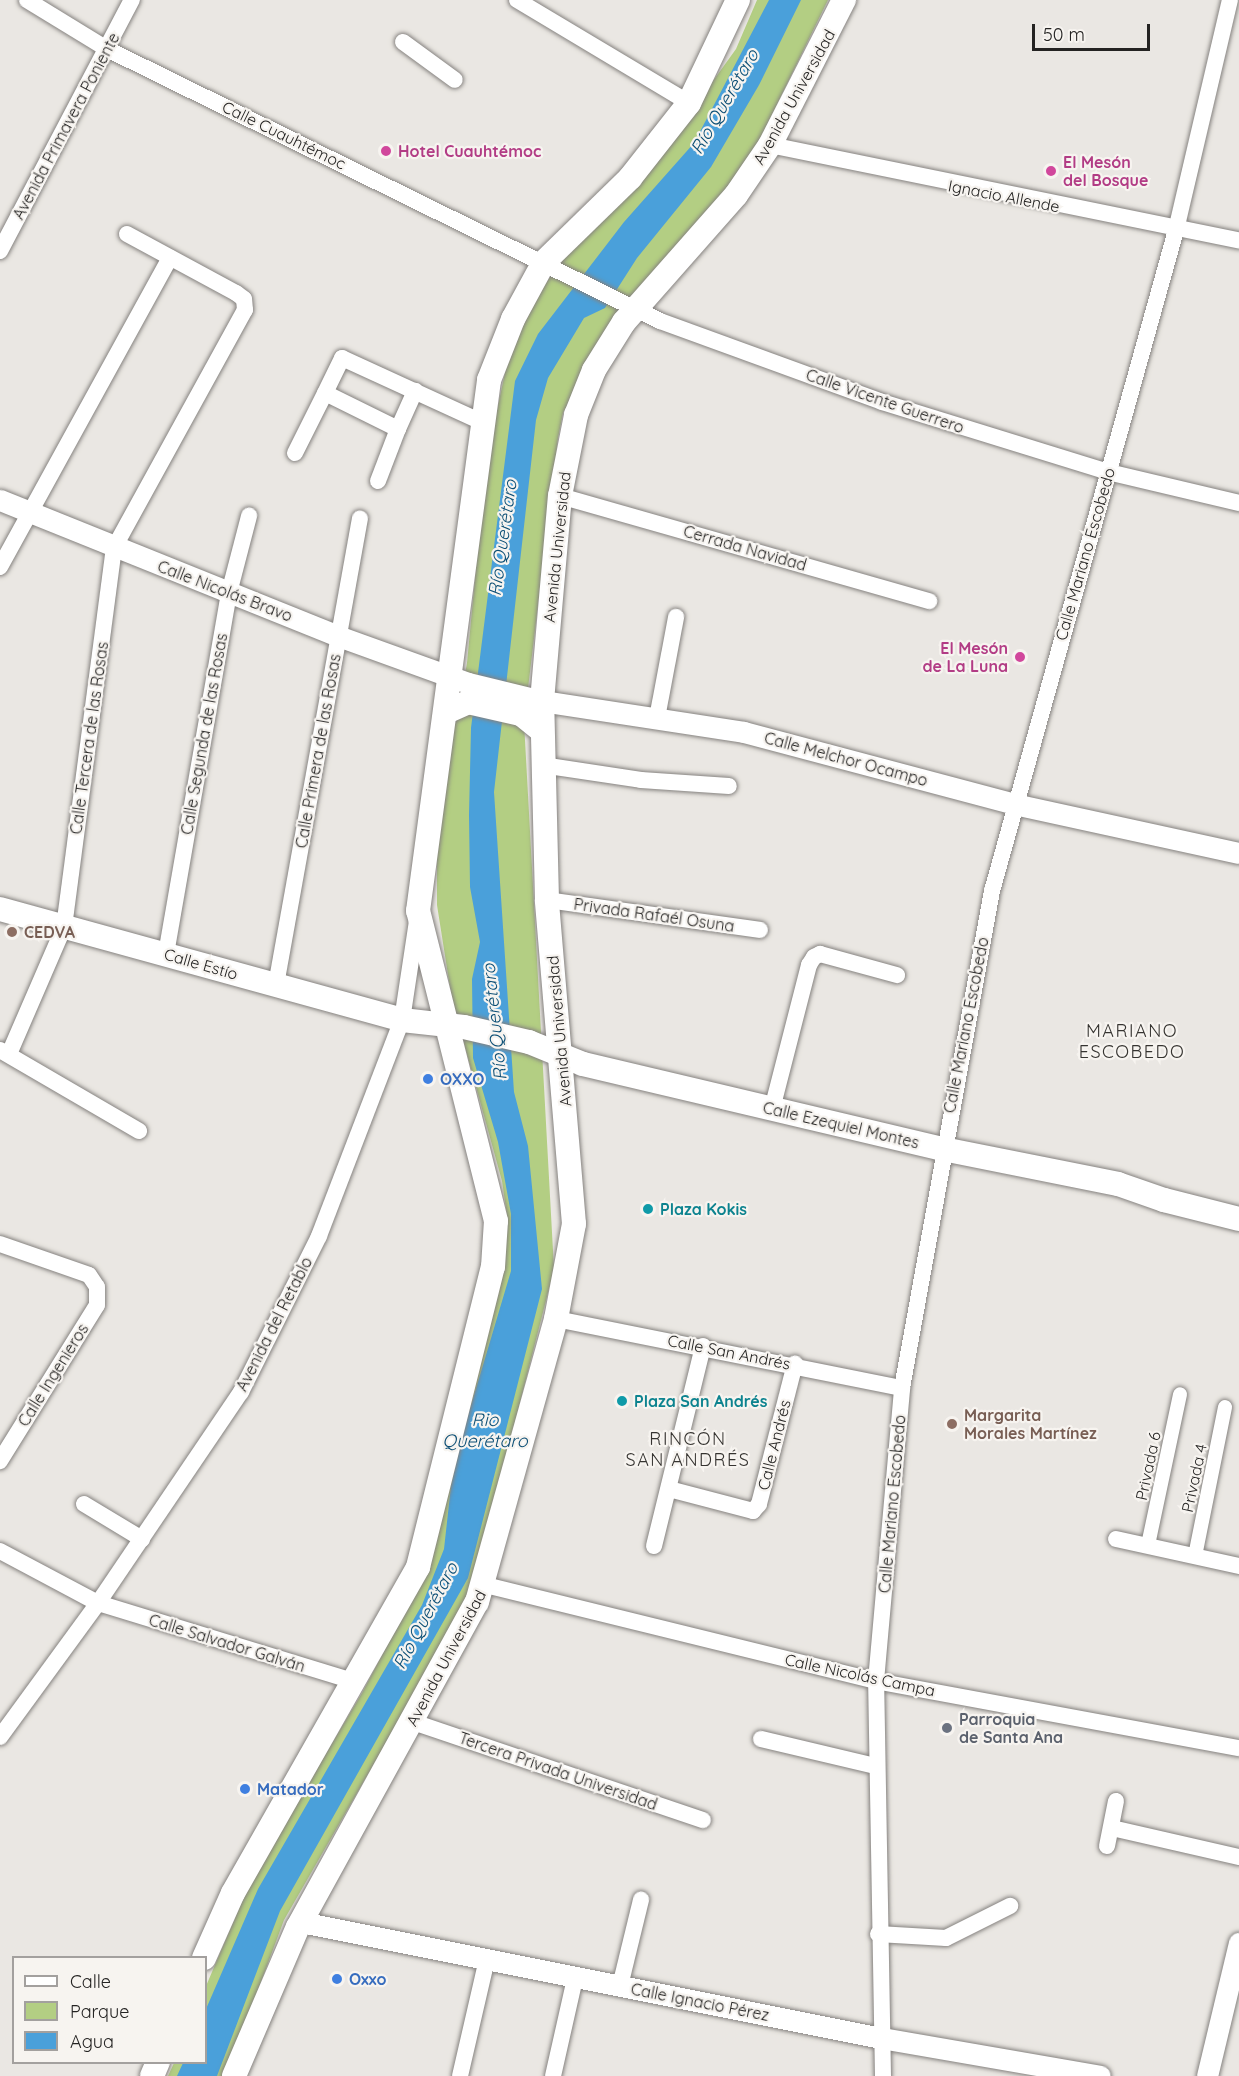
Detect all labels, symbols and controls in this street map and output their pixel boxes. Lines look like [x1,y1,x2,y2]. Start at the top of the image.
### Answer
scale bar [1035,12,1154,50]
text: 50 m [1043,23,1085,46]
street label: Avenida Universidad [749,26,839,168]
street label: Avenida Primavera Poniente [9,29,123,223]
water label: Río Querétaro [686,46,764,158]
street label: Calle Cuauhtémoc [219,97,349,173]
place label: Hotel Cuauhtémoc [398,141,541,161]
marker: Hotel Cuauhtémoc [379,144,393,158]
place label: El Mesón del Bosque [1063,152,1148,190]
marker: El Mesón del Bosque [1044,164,1058,178]
street label: Ignacio Allende [947,176,1061,216]
street label: Calle Vicente Guerrero [803,365,967,437]
street label: Calle Mariano Escobedo [1051,465,1119,643]
street label: Avenida Universidad [540,471,574,623]
water label: Río Querétaro [484,478,522,598]
street label: Cerrada Navidad [681,521,809,575]
street label: Calle Nicolás Bravo [155,556,295,626]
street label: Calle Segunda de las Rosas [177,632,231,836]
place label: El Mesón de La Luna [923,638,1008,676]
street label: Calle Tercera de las Rosas [66,641,112,835]
marker: El Mesón de La Luna [1013,650,1027,664]
street label: Calle Primera de las Rosas [291,652,345,850]
street label: Calle Melchor Ocampo [762,728,930,790]
street label: Privada Rafaél Osuna [573,894,735,936]
place label: CEDVA [24,922,75,942]
marker: CEDVA [5,925,19,939]
street label: Calle Mariano Escobedo [940,935,992,1115]
street label: Calle Estío [162,944,240,984]
street label: Avenida Universidad [543,955,575,1107]
water label: Río Querétaro [478,963,512,1081]
district label: MARIANO ESCOBEDO [1079,1021,1185,1064]
place label: OXXO [440,1069,484,1089]
marker: OXXO [421,1072,435,1086]
street label: Calle Ezequiel Montes [761,1098,921,1152]
place label: Plaza Kokis [660,1199,747,1219]
marker: Plaza Kokis [641,1202,655,1216]
street label: Avenida del Retablo [232,1254,316,1394]
street label: Calle Ingenieros [14,1320,92,1430]
street label: Calle San Andrés [666,1331,792,1373]
place label: Plaza San Andrés [634,1391,767,1411]
marker: Plaza San Andrés [615,1394,629,1408]
street label: Calle Andrés [754,1398,794,1492]
place label: Margarita Morales Martínez [964,1405,1097,1443]
water label: Rio Querétaro [442,1410,528,1452]
street label: Calle Mariano Escobedo [875,1414,909,1594]
marker: Margarita Morales Martínez [945,1417,959,1431]
district label: RINCÓN SAN ANDRÉS [626,1429,750,1472]
street label: Privada 6 [1131,1430,1165,1502]
street label: Privada 4 [1177,1442,1211,1514]
water label: Río Querétaro [389,1559,463,1673]
street label: Avenida Universidad [402,1587,490,1729]
street label: Calle Salvador Galván [147,1610,307,1676]
street label: Calle Nicolás Campa [783,1650,937,1700]
place label: Parroquia de Santa Ana [959,1709,1063,1747]
marker: Parroquia de Santa Ana [940,1721,954,1735]
street label: Tercera Privada Universidad [456,1728,660,1814]
place label: Matador [257,1779,324,1799]
marker: Matador [238,1782,252,1796]
legend [12,1956,207,2064]
place label: Oxxo [349,1969,387,1989]
text: Calle [70,1970,111,1993]
marker: Oxxo [330,1972,344,1986]
street label: Calle Ignacio Pérez [629,1979,771,2025]
text: Parque [70,2000,129,2023]
text: Agua [70,2030,114,2053]

